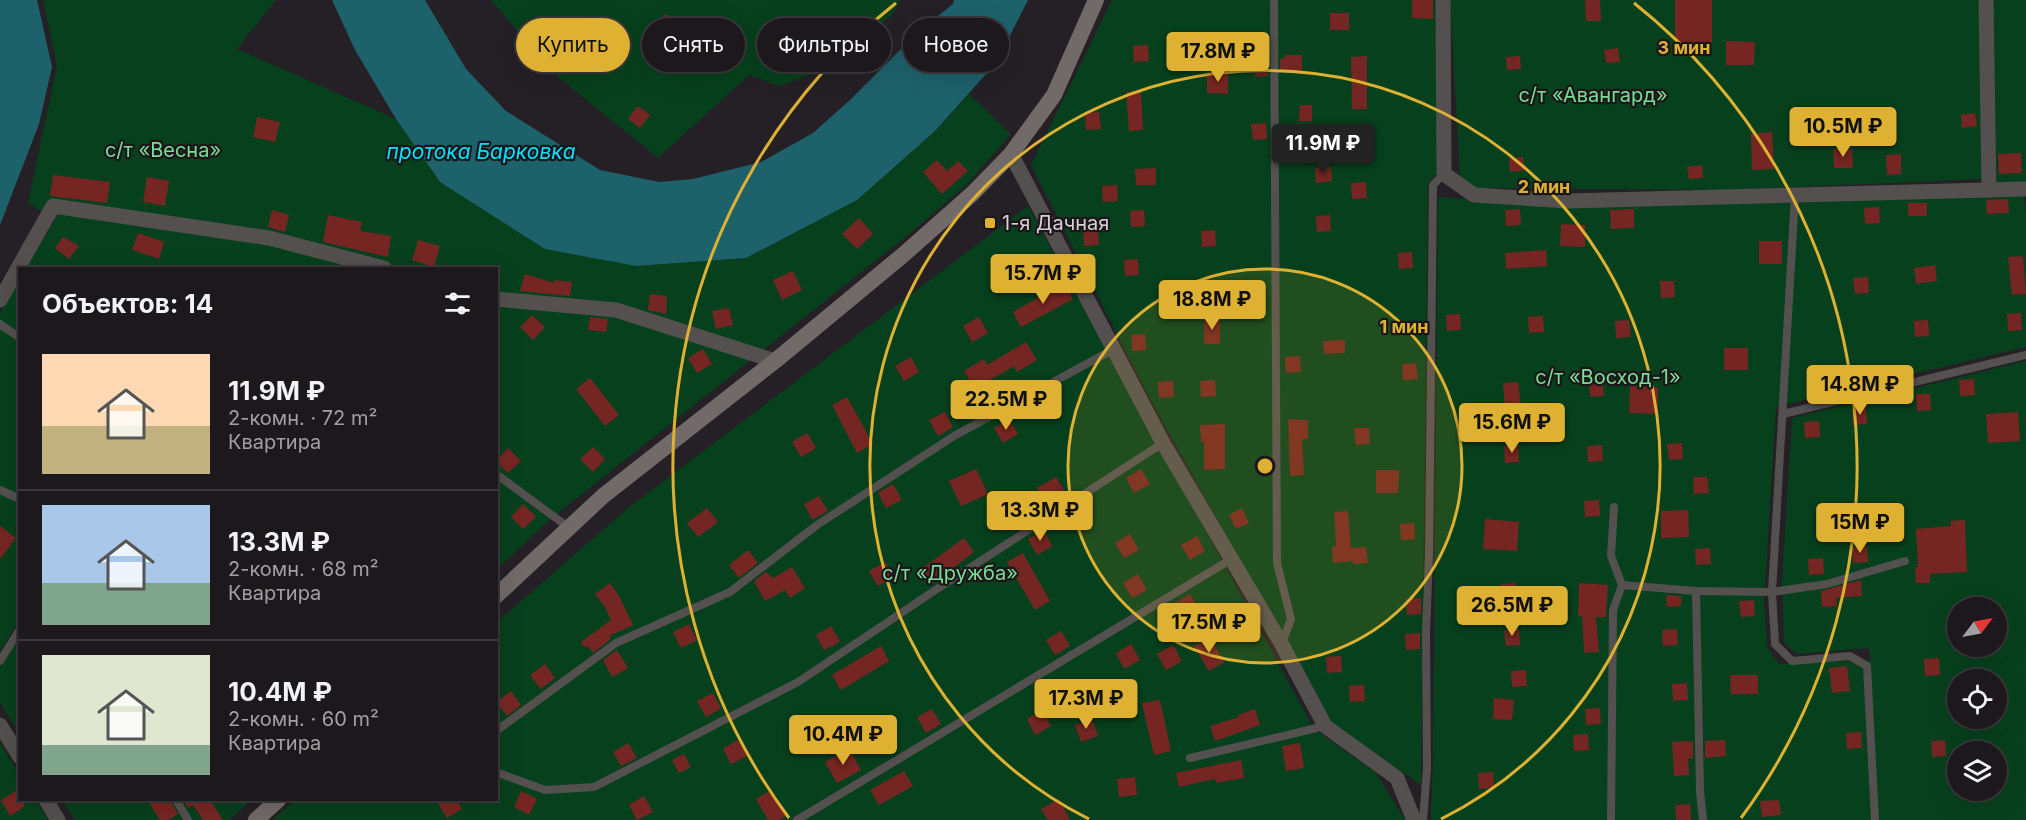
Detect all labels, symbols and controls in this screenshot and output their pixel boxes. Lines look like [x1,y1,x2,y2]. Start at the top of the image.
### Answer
chip: Купить [516,18,630,72]
chip: Снять [642,18,745,72]
chip: Фильтры [757,18,891,72]
chip: Новое [903,18,1009,72]
pin: 17.8M ₽ [1163,32,1273,83]
text: 3 мин [1658,37,1710,58]
text: 17.8M ₽ [1180,39,1256,63]
park label: с/т «Авангард» [1518,83,1668,107]
pin: 10.5M ₽ [1788,107,1898,158]
text: 10.5M ₽ [1803,114,1883,138]
pin: 11.9M ₽ [1268,124,1378,175]
text: 11.9M ₽ [1286,131,1360,155]
park label: с/т «Весна» [105,138,221,162]
water label: протока Барковка [386,139,576,164]
text: 2 мин [1518,176,1570,197]
place label: 1-я Дачная [1002,211,1109,235]
marker: 1-я Дачная [983,216,997,230]
pin: 15.7M ₽ [988,254,1098,305]
text: 15.7M ₽ [1005,261,1081,285]
pin: 18.8M ₽ [1157,280,1267,331]
icon: filters [441,287,474,320]
text: 18.8M ₽ [1173,287,1251,311]
text: Объектов: 14 [42,288,213,319]
text: 1 мин [1379,316,1429,337]
park label: с/т «Восход-1» [1535,365,1681,389]
pin: 14.8M ₽ [1805,365,1915,416]
text: 14.8M ₽ [1821,372,1899,396]
text: 11.9M ₽ [228,375,325,406]
icon: home [90,378,162,450]
pin: 22.5M ₽ [951,380,1061,431]
text: 22.5M ₽ [965,387,1047,411]
pin: 15.6M ₽ [1457,403,1567,454]
text: 2-комн. · 72 m² [228,406,377,430]
text: 15.6M ₽ [1473,410,1551,434]
text: Квартира [228,430,321,454]
centre of rings [1255,456,1275,476]
pin: 13.3M ₽ [985,491,1095,542]
text: 13.3M ₽ [1001,498,1079,522]
pin: 15M ₽ [1818,503,1902,554]
text: 15M ₽ [1830,510,1890,534]
text: 13.3M ₽ [228,526,330,557]
icon: home [90,529,162,601]
text: 2-комн. · 68 m² [228,557,379,581]
park label: с/т «Дружба» [882,561,1018,585]
text: Квартира [228,581,321,605]
pin: 26.5M ₽ [1457,586,1567,637]
text: 26.5M ₽ [1471,593,1553,617]
north arrow [1947,597,2007,657]
map controls [1947,597,2007,801]
pin: 17.5M ₽ [1154,603,1264,654]
text: 17.5M ₽ [1171,610,1247,634]
button: locate [1947,669,2007,729]
text: 10.4M ₽ [228,676,332,707]
icon: home [90,679,162,751]
pin: 17.3M ₽ [1031,679,1141,730]
text: 17.3M ₽ [1048,686,1124,710]
text: 2-комн. · 60 m² [228,707,379,731]
pin: 10.4M ₽ [788,715,898,766]
text: 10.4M ₽ [803,722,883,746]
text: Квартира [228,731,321,755]
button: layers [1947,741,2007,801]

